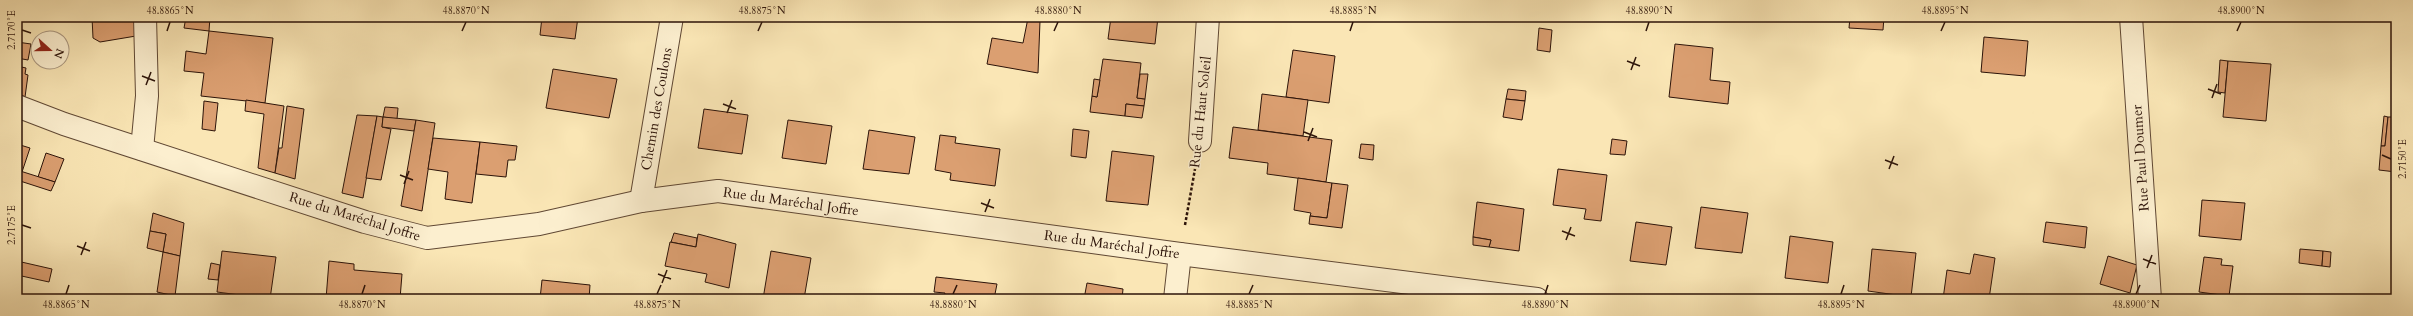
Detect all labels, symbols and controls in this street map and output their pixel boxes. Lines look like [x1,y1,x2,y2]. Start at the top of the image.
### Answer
text: 48.8865°N [147,4,194,18]
text: 48.8870°N [443,4,490,18]
text: 48.8875°N [739,4,786,18]
text: 48.8880°N [1035,4,1082,18]
text: 48.8885°N [1330,4,1377,18]
text: 48.8890°N [1626,4,1673,18]
text: 48.8895°N [1922,4,1969,18]
text: 48.8900°N [2218,4,2265,18]
text: 2.7170°E [5,10,19,50]
north arrow [30,30,70,70]
text: N [50,46,68,61]
street label: Chemin des Coulons [636,46,677,172]
street label: Rue du Haut Soleil [1185,55,1216,169]
street label: Rue Paul Doumer [2127,103,2154,212]
text: 2.7150°E [2396,139,2410,179]
street label: Rue du Maréchal Joffre [722,183,860,220]
street label: Rue du Maréchal Joffre [287,187,423,246]
text: 2.7175°E [5,205,19,245]
street label: Rue du Maréchal Joffre [1043,226,1181,263]
text: 48.8865°N [43,298,90,312]
text: 48.8870°N [339,298,386,312]
text: 48.8875°N [634,298,681,312]
text: 48.8880°N [930,298,977,312]
text: 48.8885°N [1226,298,1273,312]
text: 48.8890°N [1522,298,1569,312]
text: 48.8895°N [1818,298,1865,312]
text: 48.8900°N [2113,298,2160,312]

